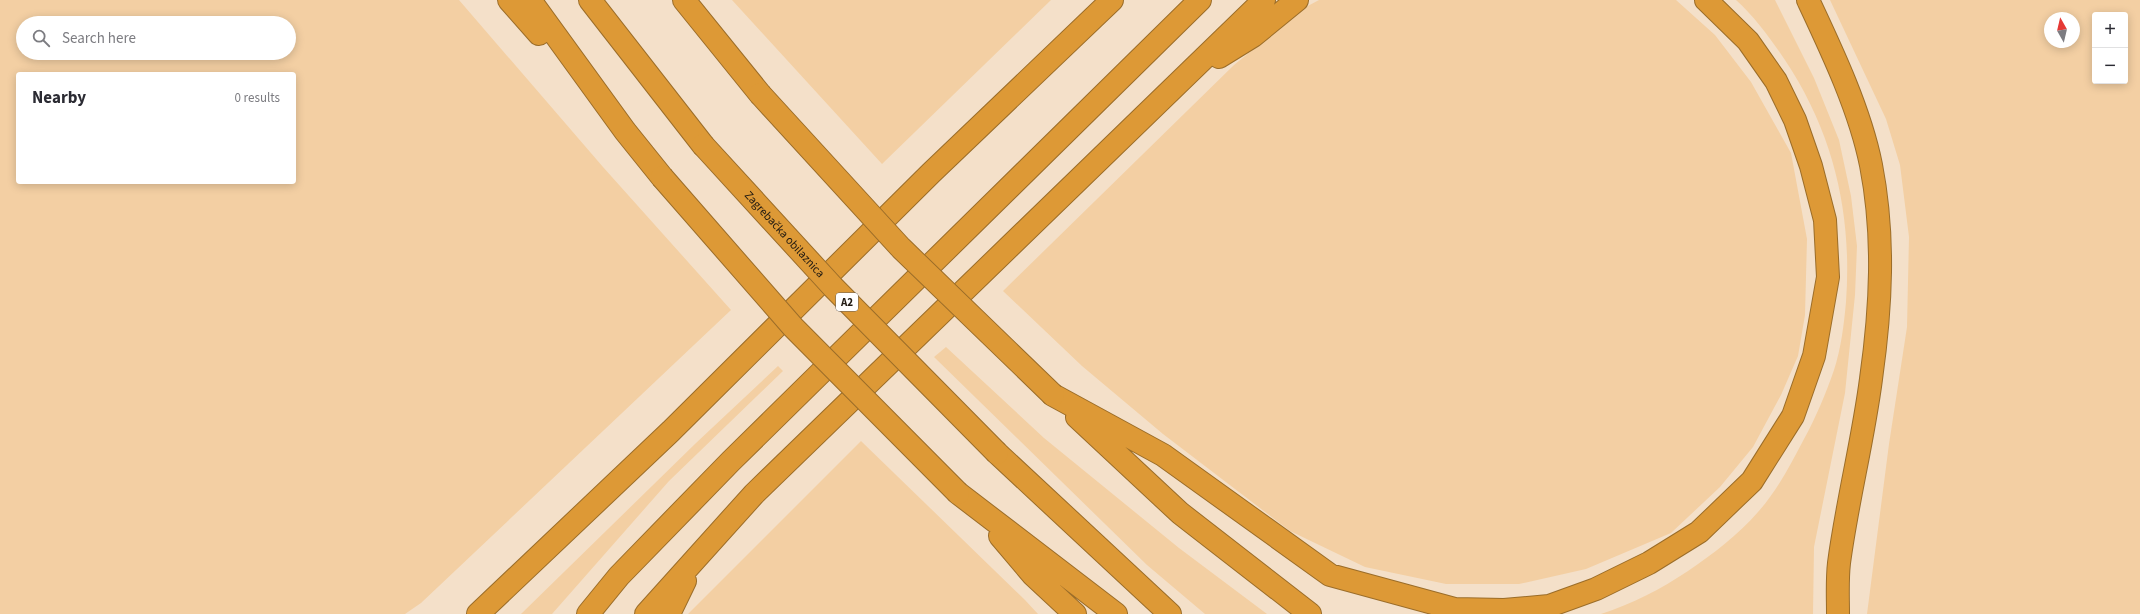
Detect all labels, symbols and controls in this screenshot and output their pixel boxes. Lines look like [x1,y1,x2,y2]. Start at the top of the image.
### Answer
north arrow [2044,12,2080,48]
map controls [2092,12,2128,84]
button: + [2092,12,2128,48]
search box [16,16,296,60]
icon: search [30,27,52,49]
text: Search here [62,28,136,49]
button: − [2092,48,2128,84]
text: Nearby [32,86,86,110]
text: 0 results [235,89,280,107]
street label: Zagrebačka obilaznica [741,187,829,281]
road number: A2 [836,293,858,311]

